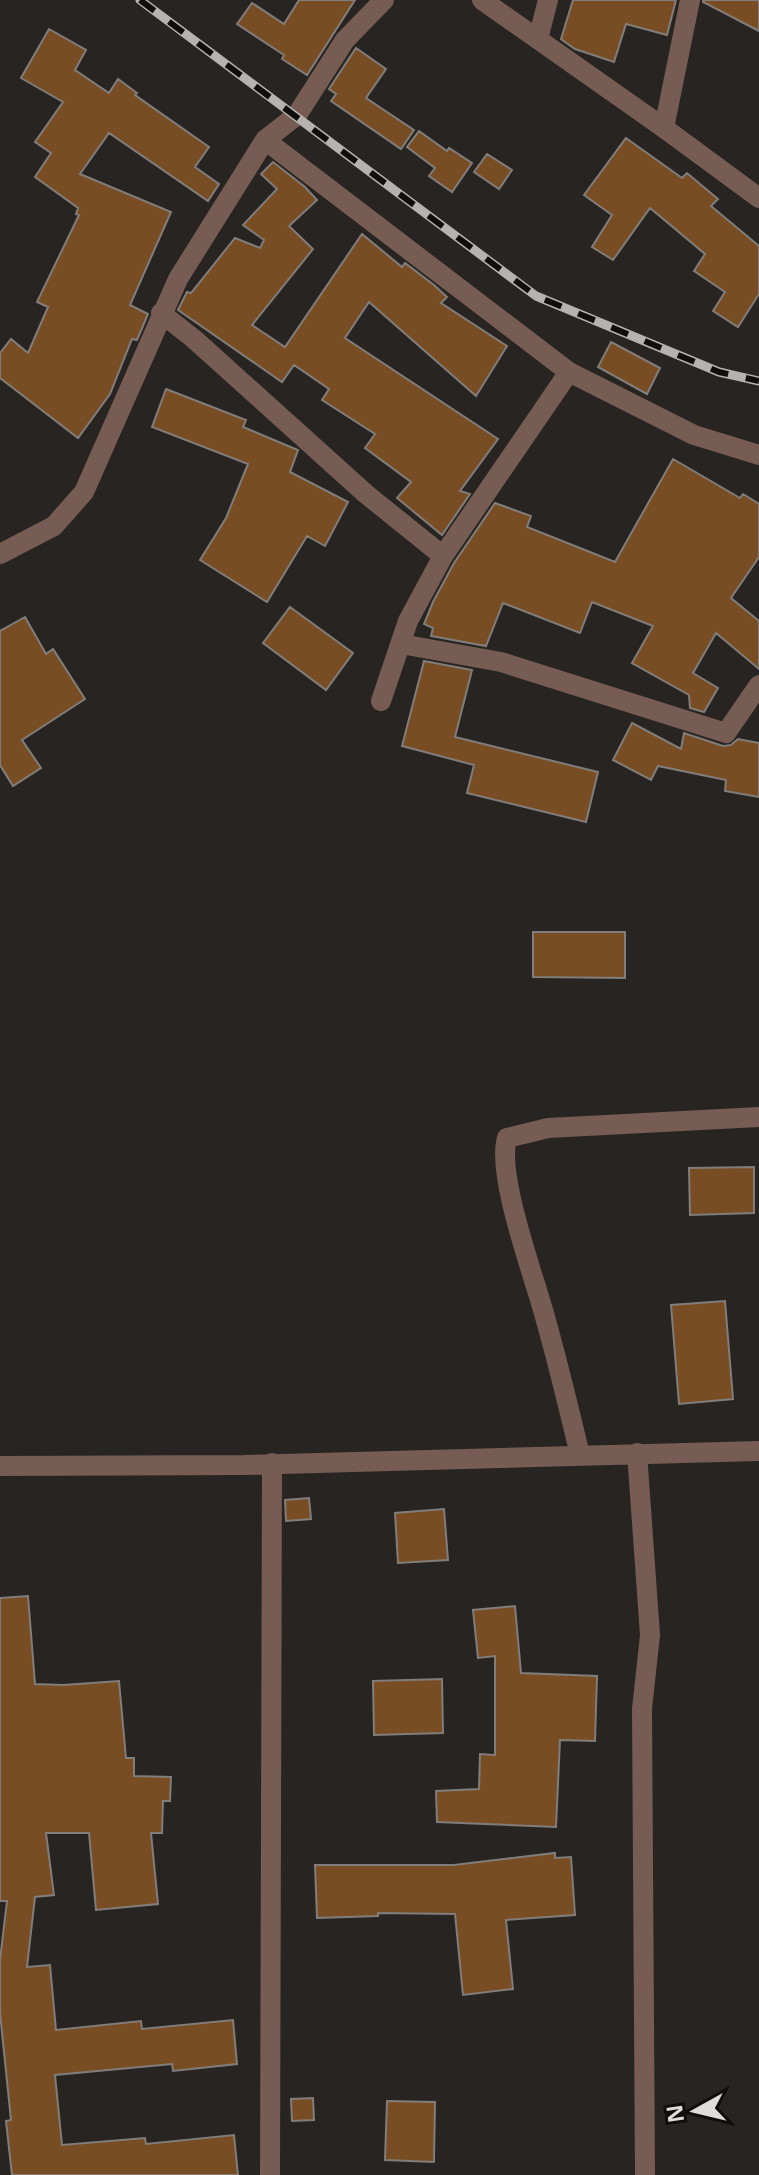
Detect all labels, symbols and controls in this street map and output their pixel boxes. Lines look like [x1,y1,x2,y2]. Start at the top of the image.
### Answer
north arrow [655,2071,735,2151]
text: N [658,2103,690,2125]

